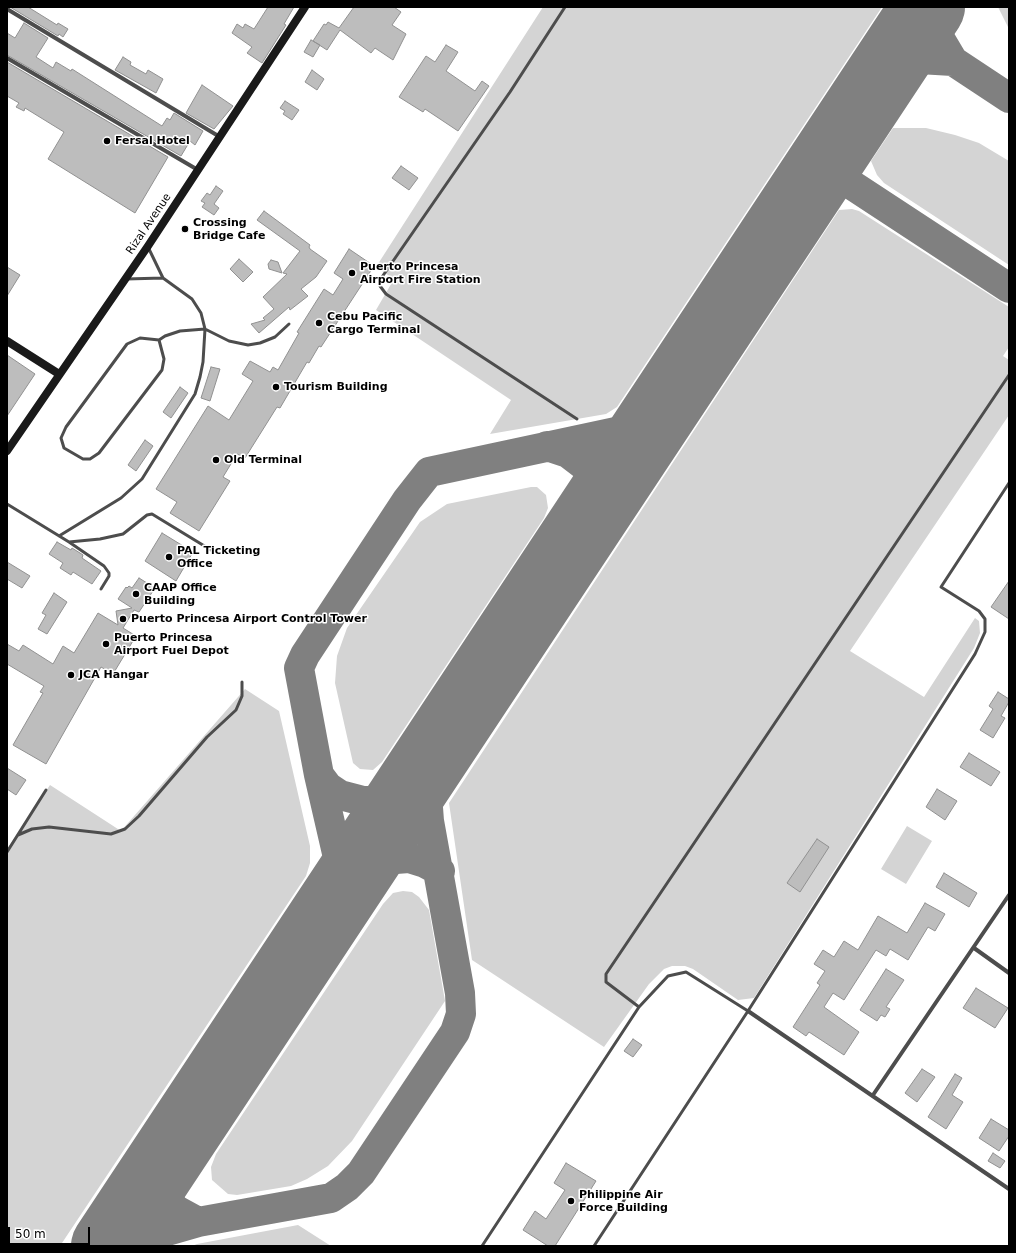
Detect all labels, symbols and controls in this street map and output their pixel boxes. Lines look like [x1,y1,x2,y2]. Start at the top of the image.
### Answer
place label: Fersal Hotel [115,134,190,148]
marker: Fersal Hotel [102,136,112,146]
street label: Rizal Avenue [124,191,174,257]
place label: Crossing Bridge Cafe [193,216,265,242]
marker: Crossing Bridge Cafe [180,224,190,234]
place label: Puerto Princesa Airport Fire Station [360,260,481,286]
marker: Puerto Princesa Airport Fire Station [347,268,357,278]
place label: Cebu Pacific Cargo Terminal [327,310,420,336]
marker: Cebu Pacific Cargo Terminal [314,318,324,328]
place label: Tourism Building [284,380,388,394]
marker: Tourism Building [271,382,281,392]
place label: Old Terminal [224,453,302,467]
marker: Old Terminal [211,455,221,465]
place label: PAL Ticketing Office [177,544,260,570]
marker: PAL Ticketing Office [164,552,174,562]
place label: CAAP Office Building [144,581,217,607]
marker: CAAP Office Building [131,589,141,599]
place label: Puerto Princesa Airport Control Tower [131,612,367,626]
marker: Puerto Princesa Airport Control Tower [118,614,128,624]
place label: Puerto Princesa Airport Fuel Depot [114,631,229,657]
marker: Puerto Princesa Airport Fuel Depot [101,639,111,649]
place label: JCA Hangar [79,668,149,682]
marker: JCA Hangar [66,670,76,680]
place label: Philippine Air Force Building [579,1188,668,1214]
marker: Philippine Air Force Building [566,1196,576,1206]
scale bar [10,1219,92,1245]
text: 50 m [15,1227,46,1241]

